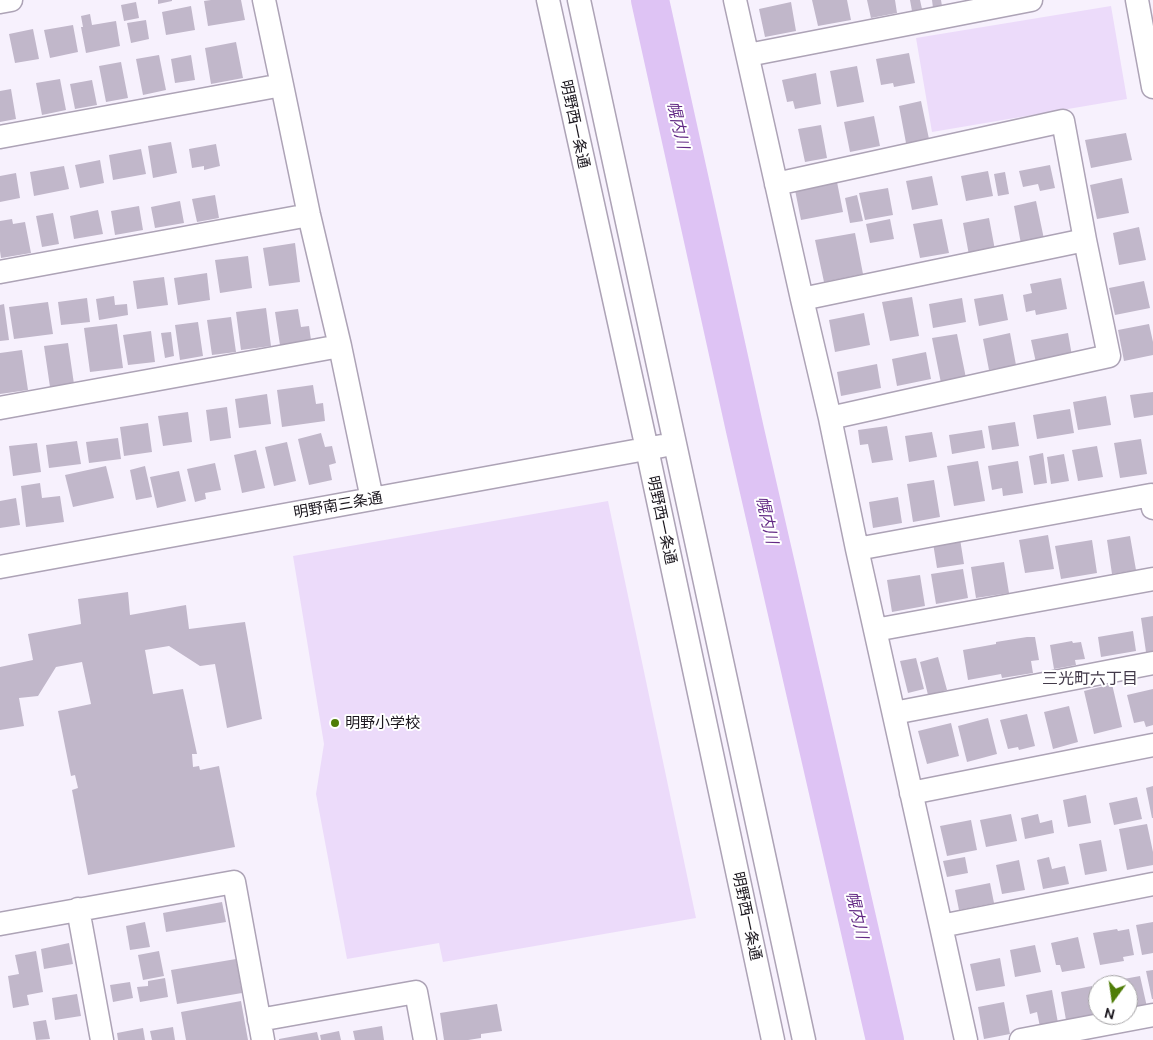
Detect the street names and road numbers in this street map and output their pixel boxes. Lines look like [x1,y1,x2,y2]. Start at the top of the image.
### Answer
street label: 明野西一条通 [557,78,593,170]
street label: 明野西一条通 [644,474,680,566]
street label: 明野南三条通 [292,488,384,522]
street label: 明野西一条通 [729,870,765,962]

